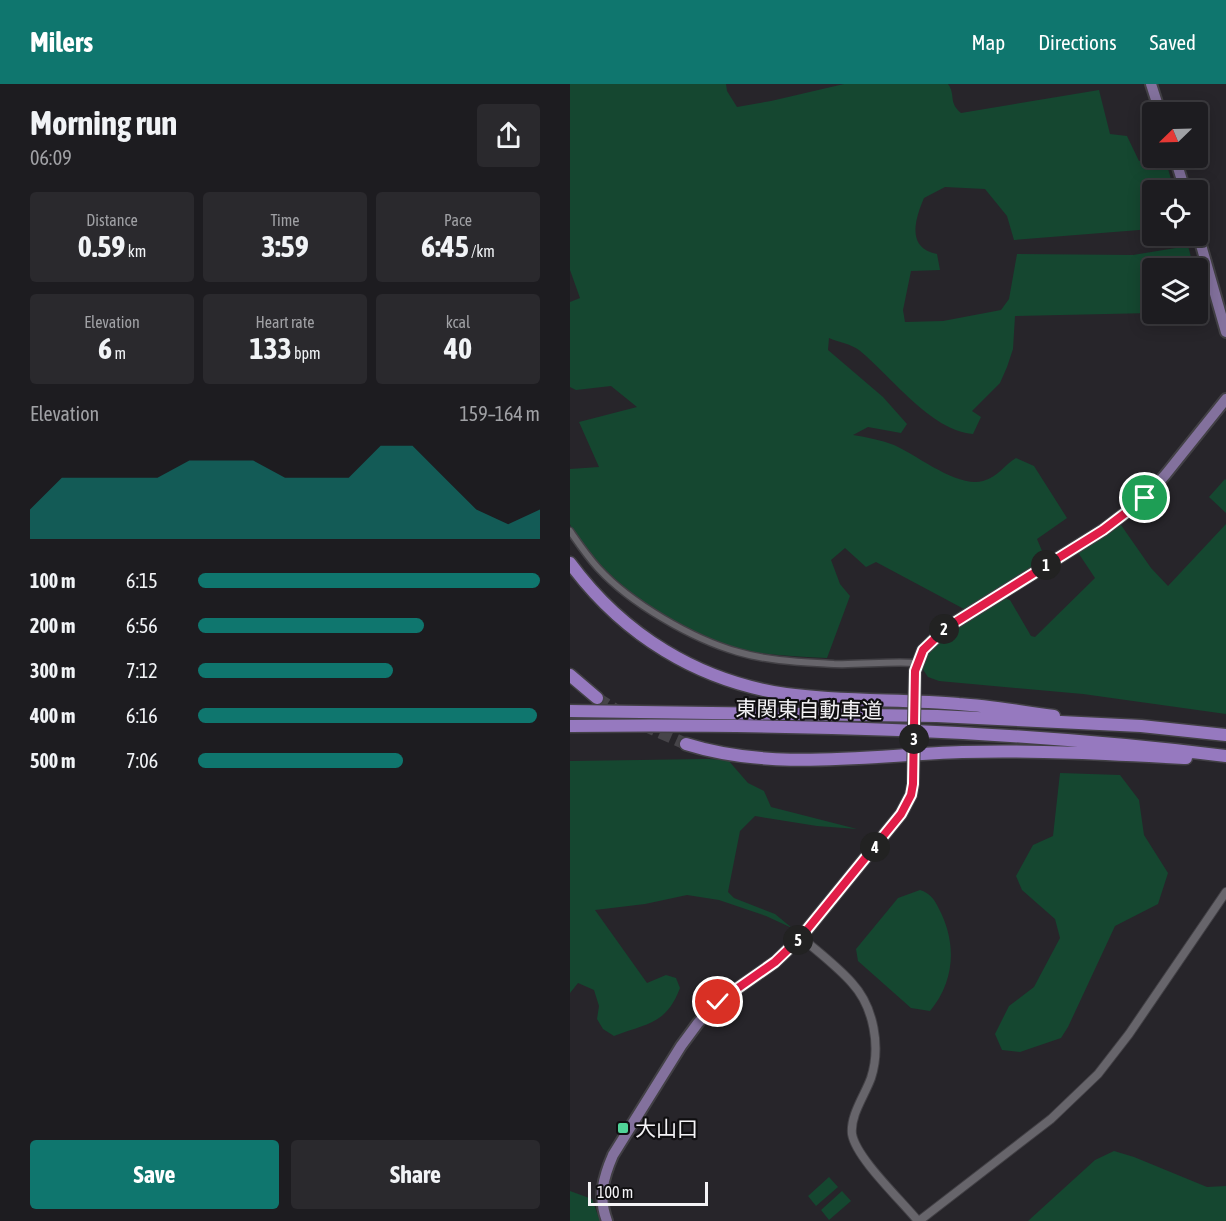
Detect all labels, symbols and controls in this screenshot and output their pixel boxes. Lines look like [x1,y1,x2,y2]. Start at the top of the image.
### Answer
text: Milers [30,26,93,58]
text: Map [971,30,1005,54]
text: Directions [1038,30,1117,54]
text: Saved [1150,30,1196,54]
north arrow [1142,102,1208,168]
map controls [1142,102,1208,324]
text: Morning run [30,104,177,142]
button: share [477,104,540,167]
text: 06:09 [30,146,72,169]
button: locate [1142,180,1208,246]
text: Distance [86,211,138,229]
text: Time [270,211,300,229]
text: Pace [444,211,472,229]
text: 0.59 [78,229,125,263]
text: 3:59 [261,229,309,263]
text: 6:45 [421,229,469,263]
text: km [125,242,146,260]
text: /km [469,242,495,260]
button: layers [1142,258,1208,324]
text: Elevation [84,313,140,331]
text: Heart rate [256,313,314,331]
text: kcal [446,313,470,331]
text: 6 [98,331,112,365]
text: 133 [249,331,292,365]
text: 40 [444,331,472,365]
text: m [112,344,126,362]
text: bpm [292,344,321,362]
text: Elevation [30,402,99,425]
text: 159–164 m [459,402,540,425]
pin [1119,472,1170,523]
icon: arrive [1128,481,1161,514]
pin: 1 [1031,550,1061,580]
text: 1 [1042,556,1050,574]
text: 100 m [30,569,75,592]
text: 6:15 [126,569,158,592]
text: 200 m [30,614,75,637]
text: 6:56 [126,614,158,637]
pin: 2 [929,614,959,644]
text: 2 [940,620,948,638]
text: 300 m [30,659,75,682]
text: 7:12 [126,659,158,682]
street label: 東関東自動車道 [735,696,883,722]
text: 400 m [30,704,75,727]
text: 6:16 [126,704,158,727]
pin: 3 [899,724,929,754]
text: 3 [910,730,918,748]
text: 500 m [30,749,75,772]
text: 7:06 [126,749,158,772]
pin: 4 [860,832,890,862]
text: 4 [871,838,879,856]
pin: 5 [783,925,813,955]
text: 5 [794,931,802,949]
pin [692,976,743,1027]
icon: check [701,985,734,1018]
place label: 大山口 [635,1116,698,1140]
marker: 大山口 [616,1121,630,1135]
button: Save [30,1140,279,1209]
button: Share [291,1140,540,1209]
scale bar [588,1179,708,1206]
text: 100 m [597,1183,633,1201]

